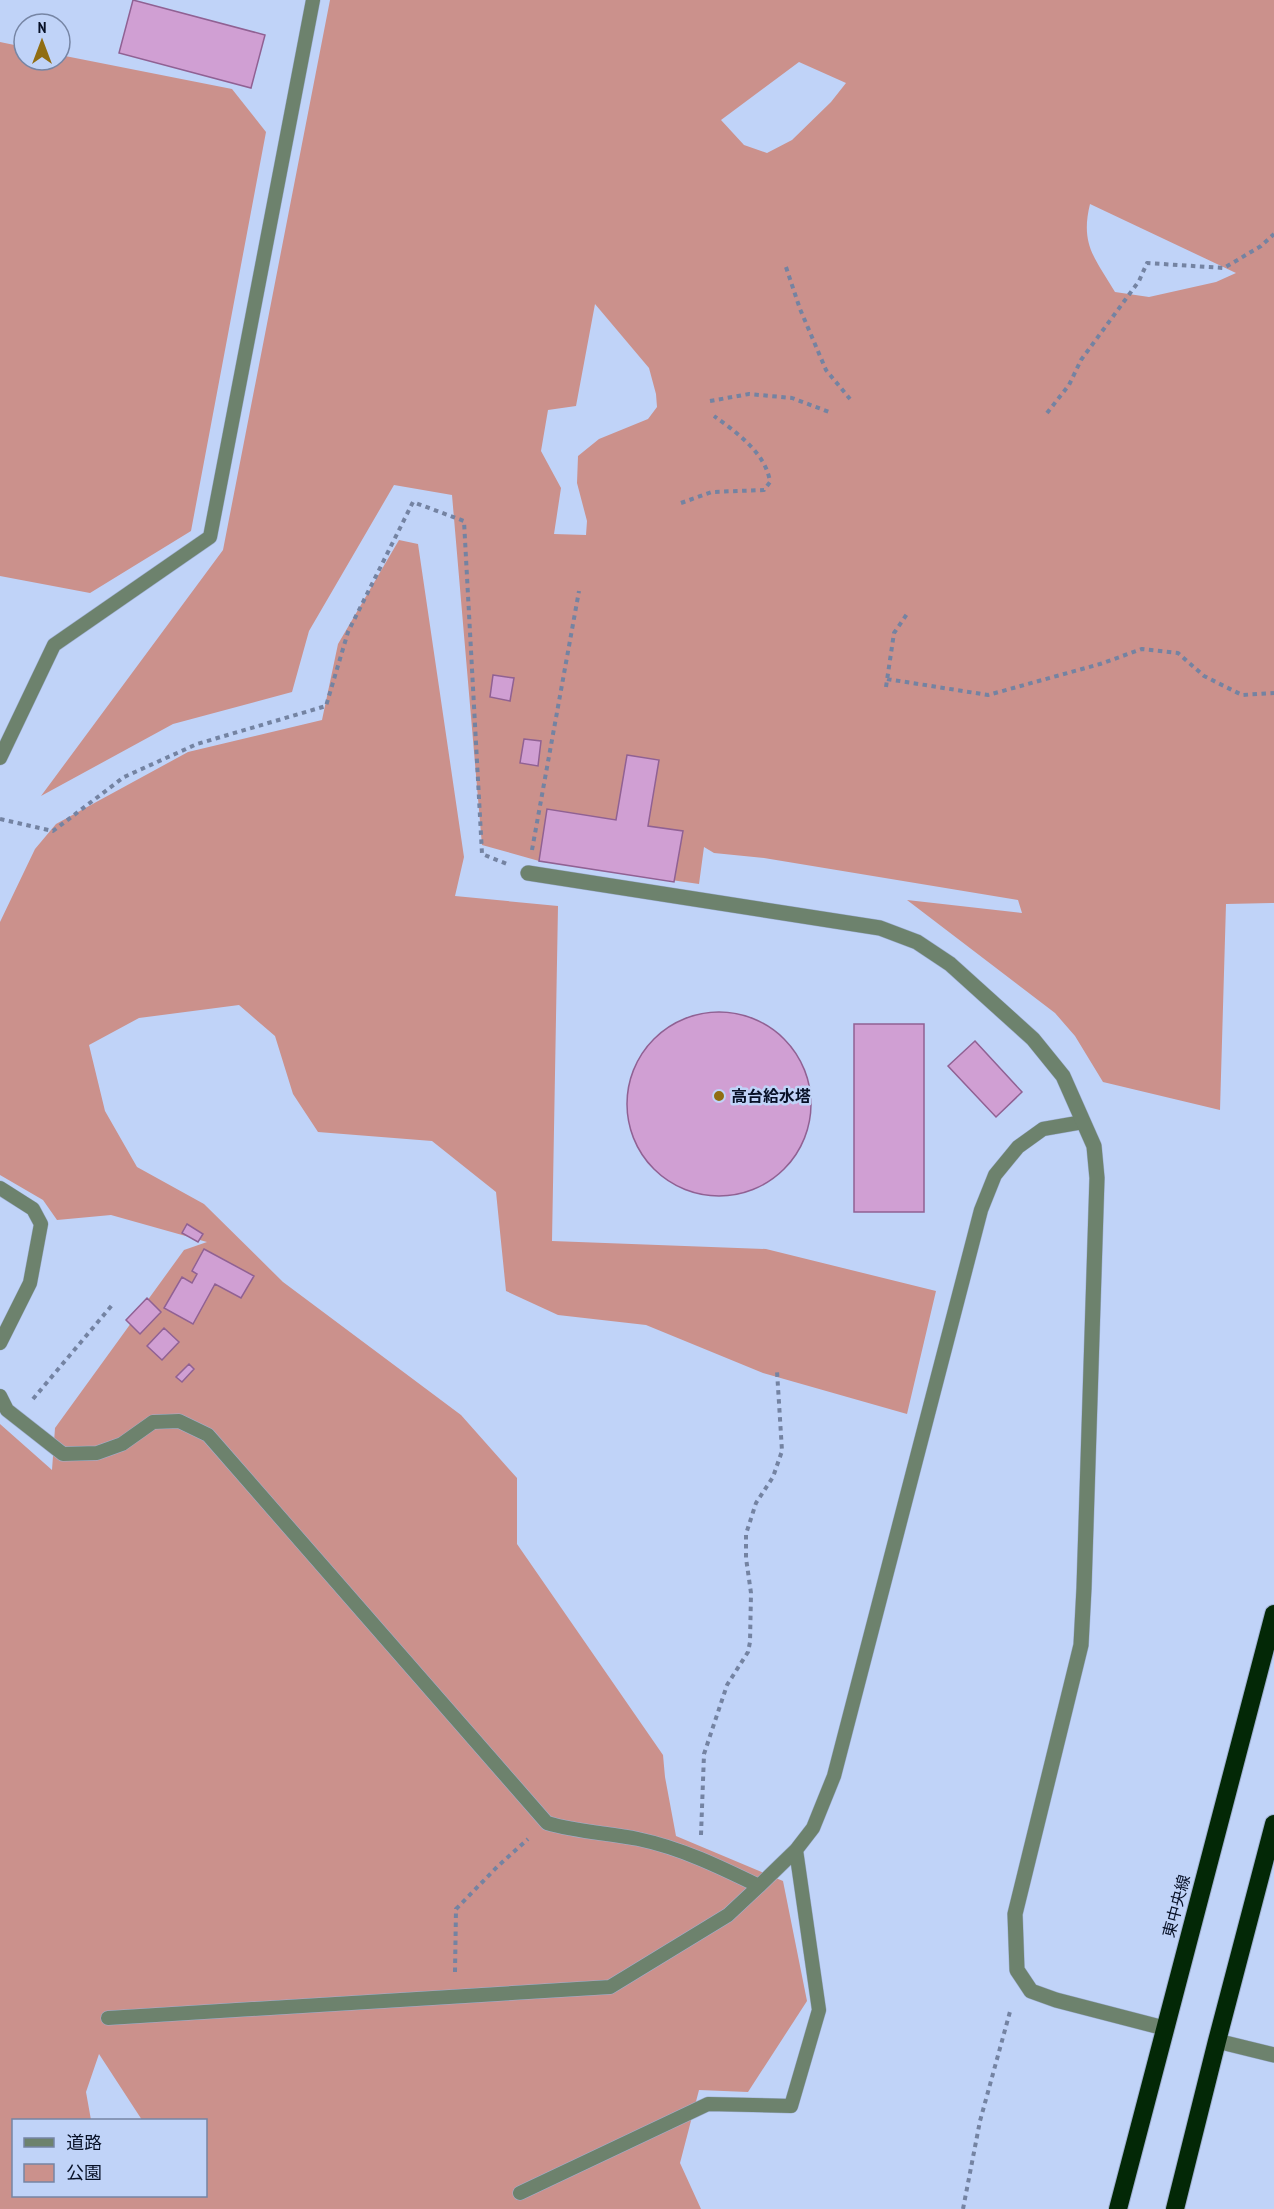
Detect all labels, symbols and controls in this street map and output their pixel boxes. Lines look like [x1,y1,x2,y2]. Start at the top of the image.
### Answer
north arrow [12,12,72,72]
text: N [38,17,46,37]
place label: 高台給水塔 [731,1086,811,1106]
marker: 高台給水塔 [712,1089,726,1103]
street label: 東中央線 [1158,1872,1194,1940]
legend [12,2119,207,2197]
text: 道路 [66,2131,102,2154]
text: 公園 [66,2161,102,2184]

